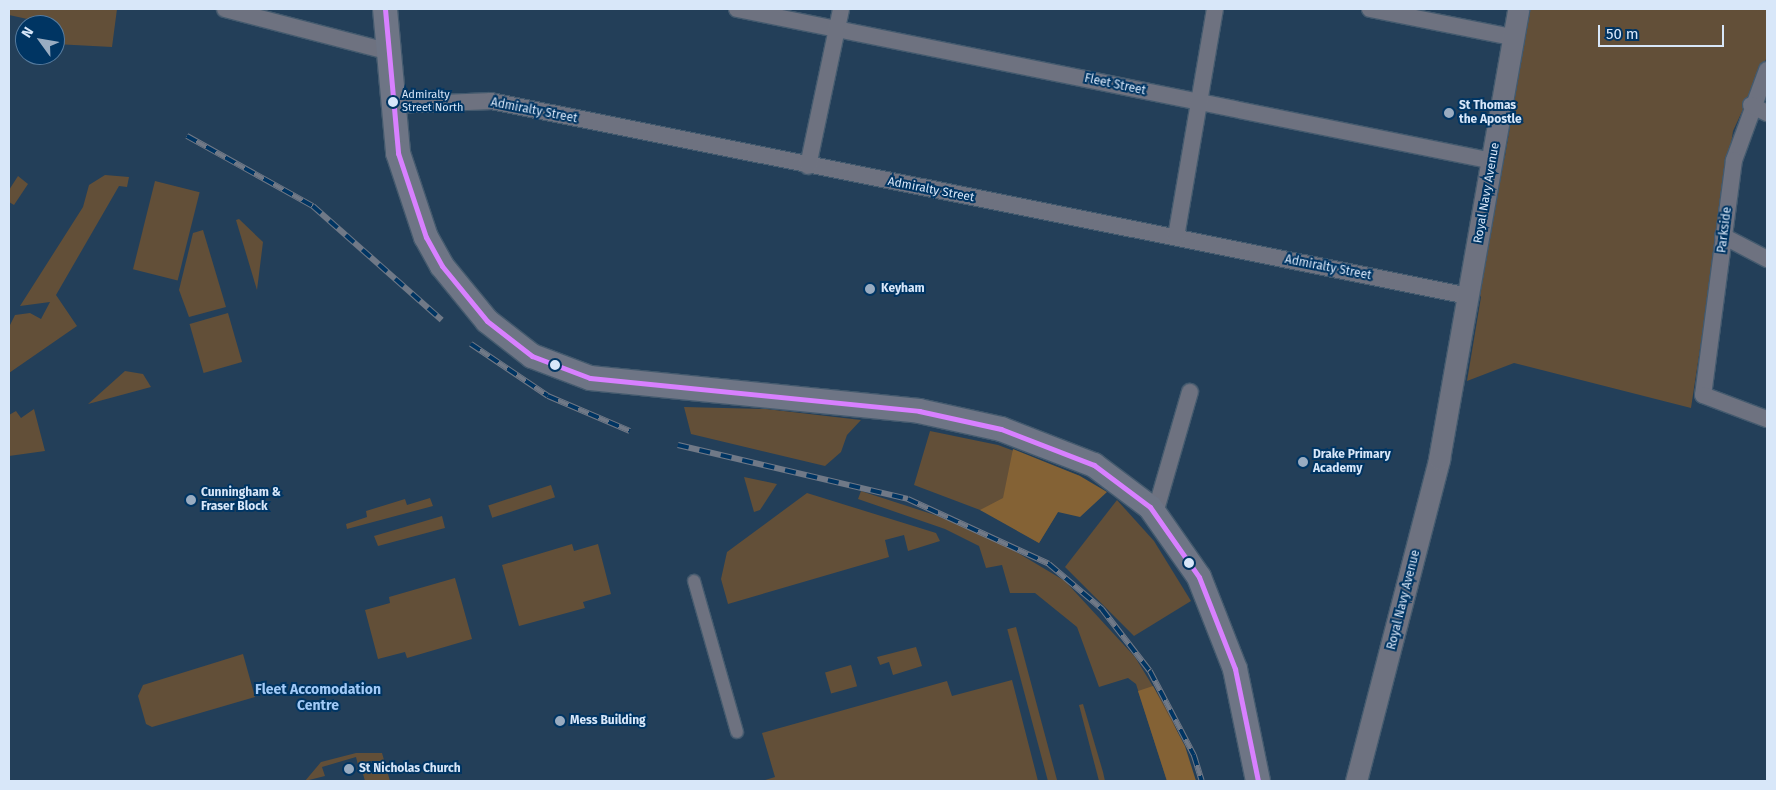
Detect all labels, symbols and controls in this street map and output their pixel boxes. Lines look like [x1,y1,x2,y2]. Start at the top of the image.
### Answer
north arrow [15,15,65,65]
scale bar [1601,15,1727,47]
text: N [18,24,37,41]
text: 50 m [1606,25,1639,43]
street label: Fleet Street [1083,71,1147,99]
place label: Admiralty Street North [402,89,463,115]
street label: Admiralty Street [490,96,578,126]
marker: Admiralty Street North [388,97,398,107]
place label: St Thomas the Apostle [1459,99,1522,127]
marker: St Thomas the Apostle [1443,107,1455,119]
street label: Royal Navy Avenue [1471,141,1503,245]
street label: Admiralty Street [887,175,975,205]
street label: Parkside [1715,206,1735,254]
street label: Admiralty Street [1284,253,1372,283]
marker: Keyham [863,282,877,296]
place label: Keyham [881,282,925,296]
unlabelled marker [550,360,560,370]
place label: Drake Primary Academy [1313,448,1391,476]
marker: Drake Primary Academy [1297,456,1309,468]
place label: Cunningham & Fraser Block [201,486,281,514]
marker: Cunningham & Fraser Block [185,494,197,506]
street label: Royal Navy Avenue [1385,549,1423,651]
unlabelled marker [1184,558,1194,568]
district label: Fleet Accomodation Centre [255,682,381,714]
place label: Mess Building [570,714,646,728]
marker: Mess Building [554,715,566,727]
place label: St Nicholas Church [359,762,461,776]
marker: St Nicholas Church [343,763,355,775]

